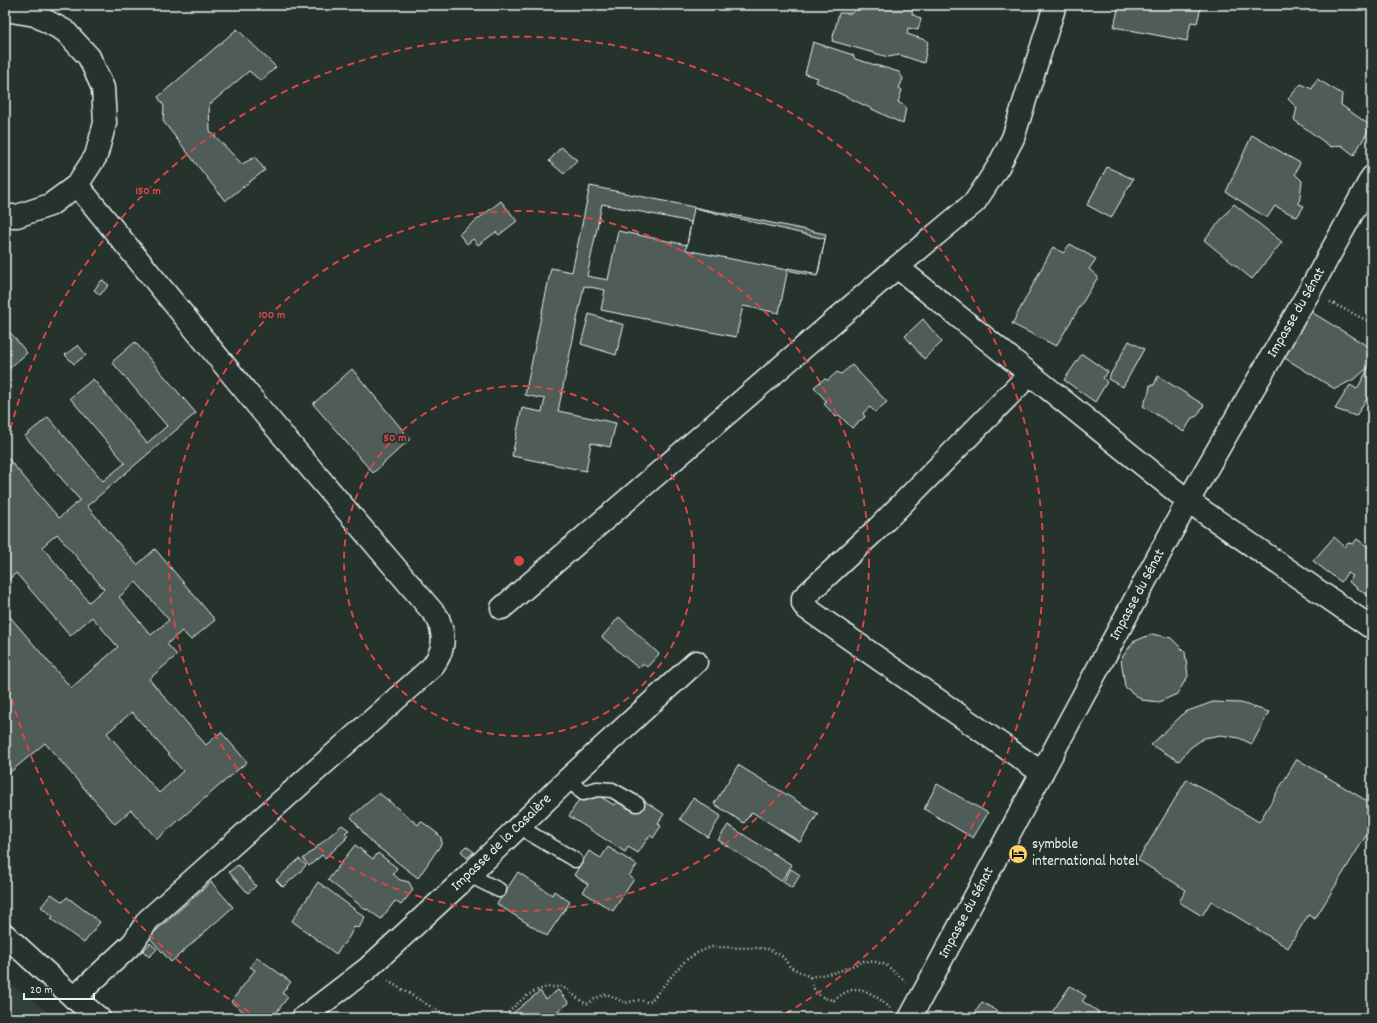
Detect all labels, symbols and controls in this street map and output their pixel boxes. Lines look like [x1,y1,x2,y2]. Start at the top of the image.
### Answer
text: 150 m [135,183,161,200]
street label: Impasse du Sénat [1262,263,1332,362]
text: 100 m [259,307,285,324]
text: 50 m [383,430,407,447]
street label: Impasse du Sénat [1105,545,1172,645]
centre of rings [512,554,526,568]
street label: Impasse de la Casalère [447,789,558,897]
place label: symbole international hotel [1032,834,1139,873]
hotel icon: symbole international hotel [1007,843,1029,865]
street label: Impasse du Sénat [934,863,1001,963]
scale bar [24,975,94,1001]
text: 20 m [30,982,53,999]

